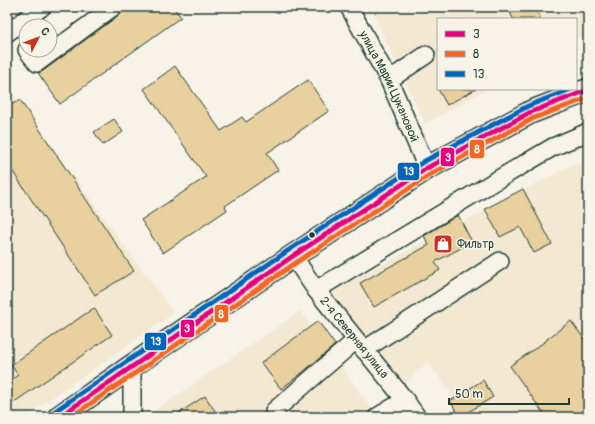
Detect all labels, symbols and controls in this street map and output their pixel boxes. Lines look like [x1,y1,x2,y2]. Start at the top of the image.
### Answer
north arrow [18,18,58,58]
legend [437,18,577,90]
text: С [38,25,52,39]
street label: улица Марии Цукановой [355,27,422,144]
text: 3 [473,27,480,42]
text: 8 [473,47,479,62]
text: 13 [473,67,485,82]
line badge: 8 [469,139,485,159]
text: 8 [474,143,480,156]
line badge: 3 [440,147,455,167]
text: 3 [445,151,451,164]
line badge: 13 [397,162,420,181]
text: 13 [404,165,414,178]
unlabelled marker [307,230,317,240]
shop icon: Фильтр [432,233,454,255]
place label: Фильтр [457,237,494,252]
street label: 2-я Северная улица [317,294,392,382]
line badge: 8 [214,304,229,323]
text: 8 [218,308,224,321]
line badge: 3 [180,319,195,338]
text: 3 [184,322,190,335]
line badge: 13 [144,332,167,351]
text: 13 [151,335,161,348]
scale bar [449,380,569,406]
text: 50 m [455,387,483,402]

